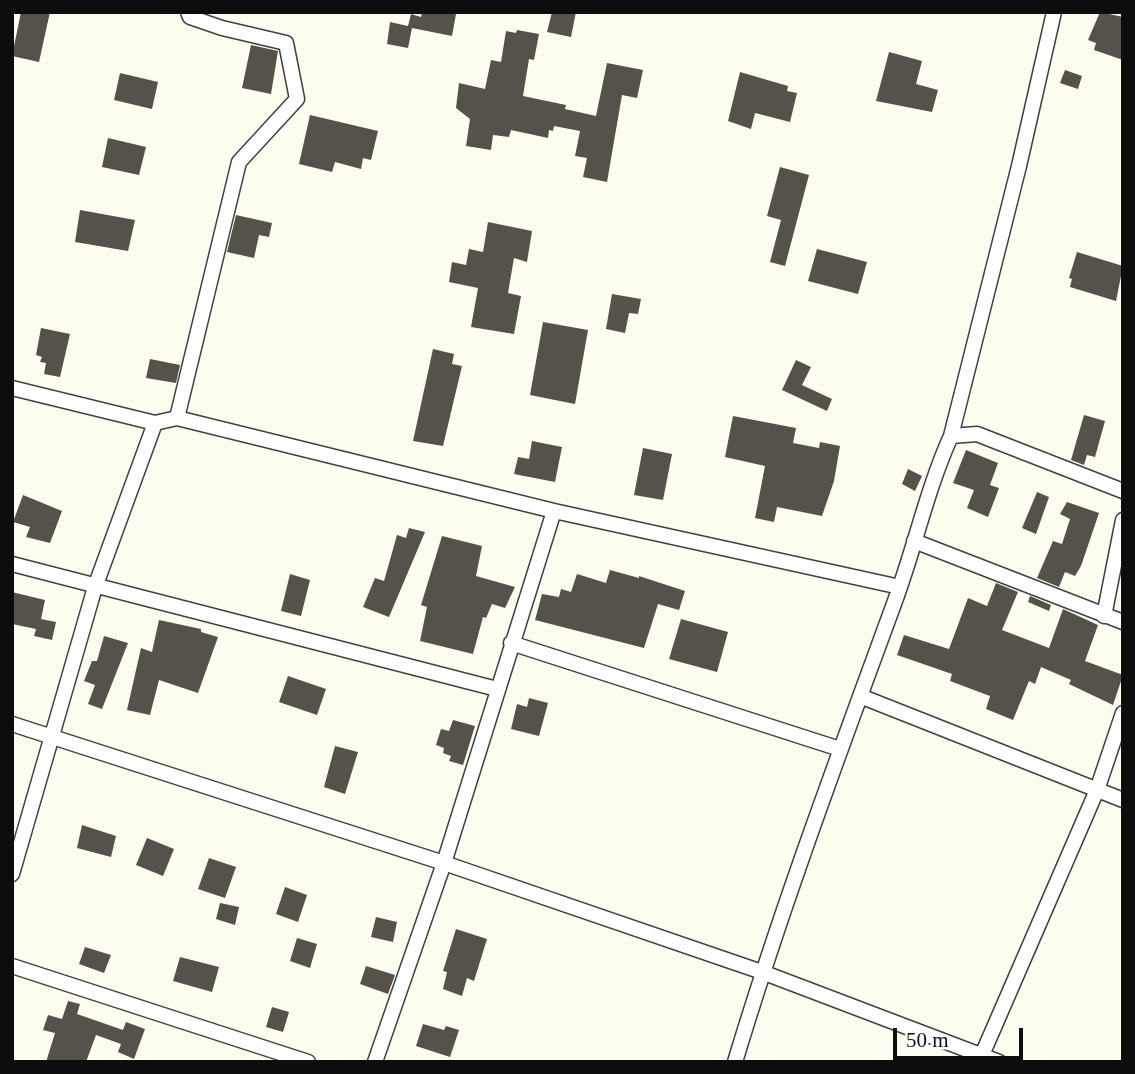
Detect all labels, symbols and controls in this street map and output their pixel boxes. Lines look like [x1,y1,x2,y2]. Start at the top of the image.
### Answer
scale bar [897,1014,1026,1058]
text: 50 m [906,1028,949,1052]

